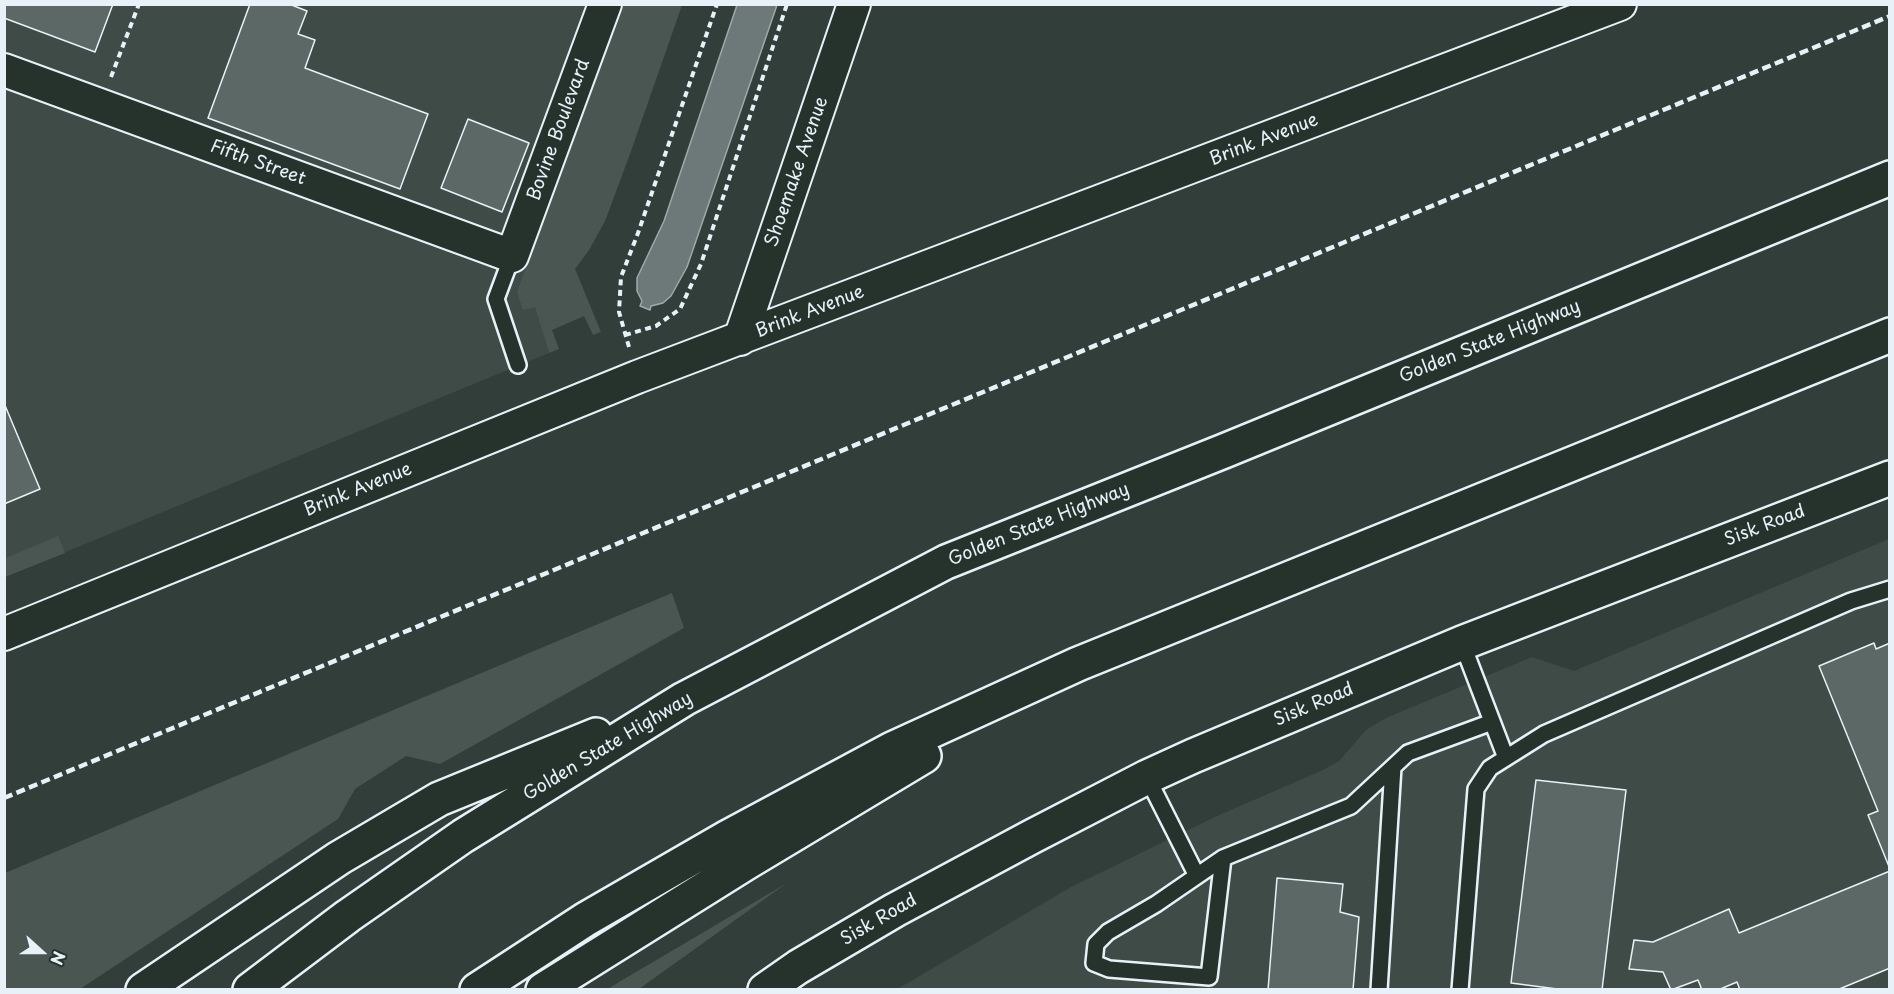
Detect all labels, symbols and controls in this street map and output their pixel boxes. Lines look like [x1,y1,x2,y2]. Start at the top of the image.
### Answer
street label: Bovine Boulevard [523,56,595,204]
street label: Shoemake Avenue [761,94,833,250]
street label: Brink Avenue [1207,109,1321,171]
street label: Fifth Street [207,136,309,190]
street label: Brink Avenue [753,281,867,343]
street label: Golden State Highway [1396,296,1584,388]
street label: Brink Avenue [301,459,415,521]
street label: Golden State Highway [945,479,1133,571]
street label: Sisk Road [1722,501,1808,551]
street label: Sisk Road [1271,679,1357,731]
street label: Golden State Highway [520,688,696,806]
street label: Sisk Road [837,890,921,950]
north arrow [12,922,72,982]
text: N [45,948,72,969]

